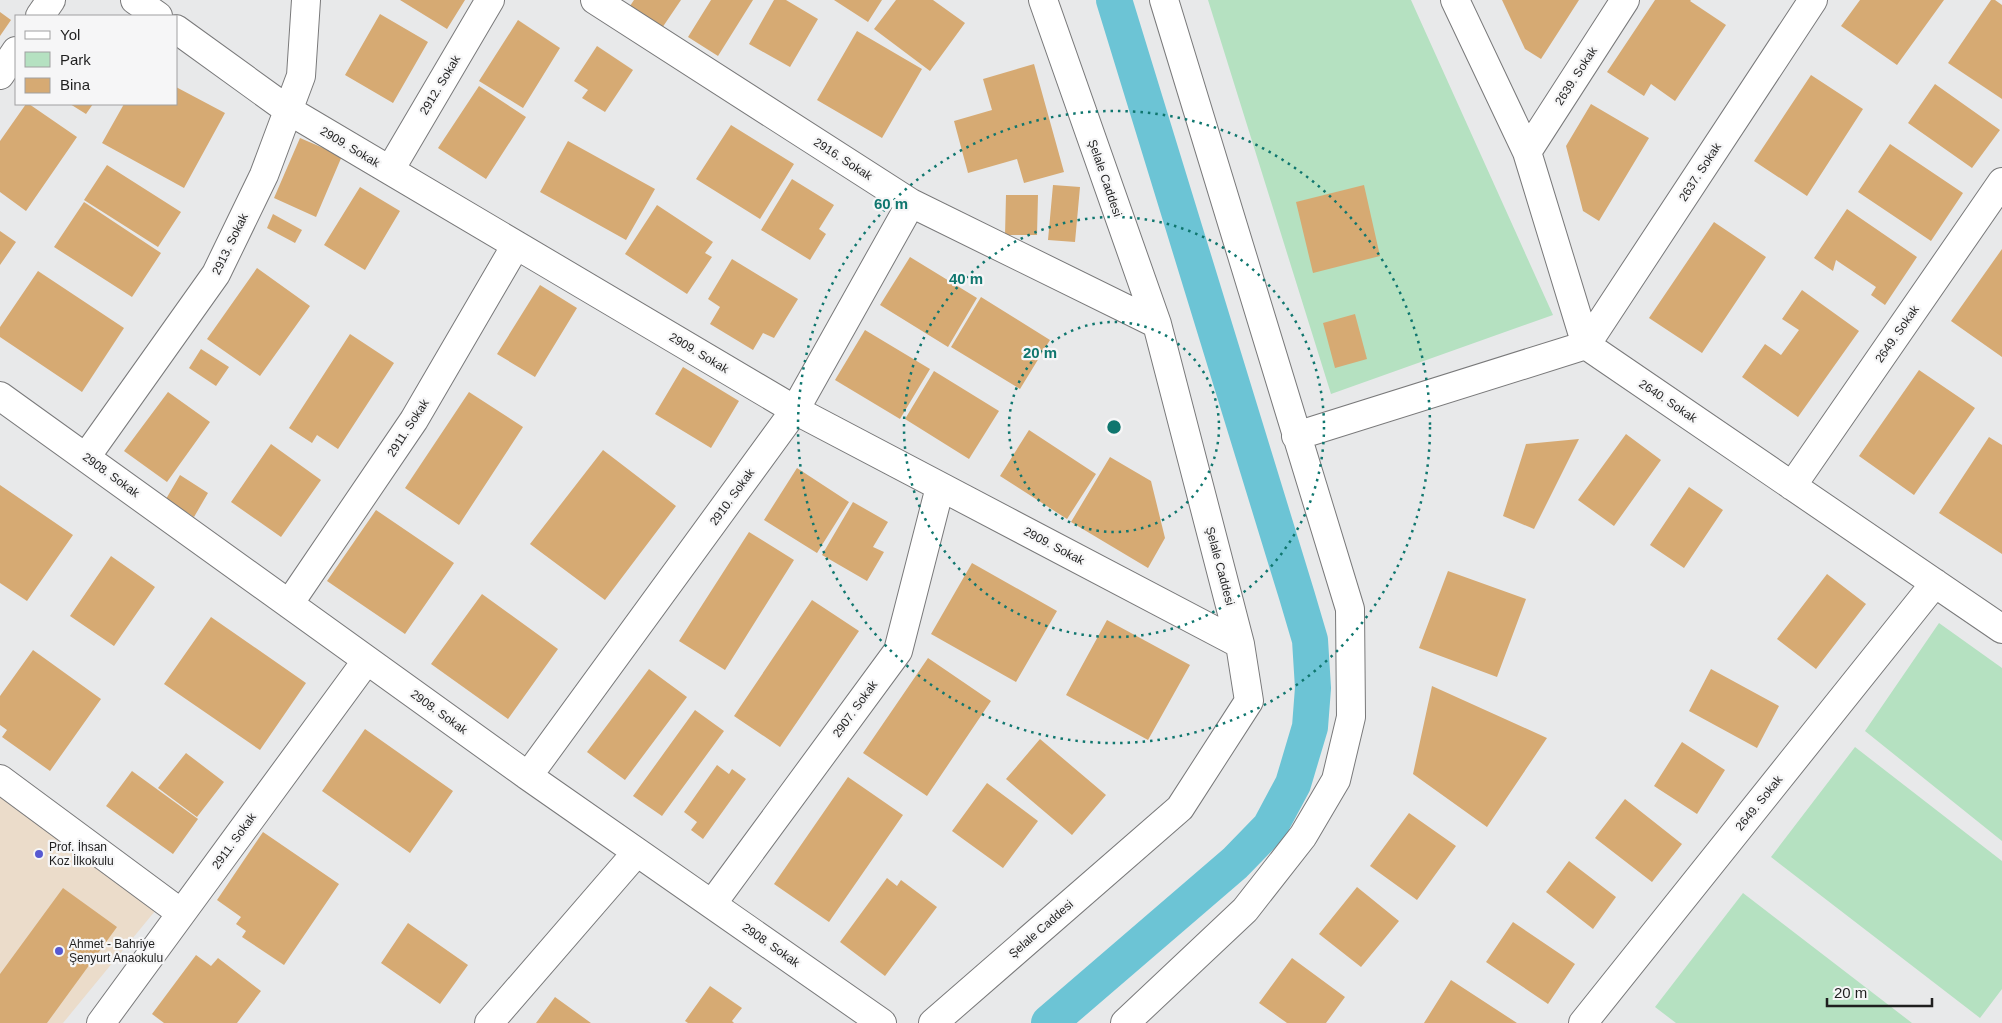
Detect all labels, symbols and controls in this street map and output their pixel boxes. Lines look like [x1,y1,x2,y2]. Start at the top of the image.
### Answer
legend [15,15,178,105]
text: Yol [60,26,80,43]
street label: 2639. Sokak [1552,43,1601,108]
text: Park [60,51,91,68]
street label: 2912. Sokak [417,52,464,117]
text: Bina [60,76,91,93]
street label: 2909. Sokak [318,124,383,171]
street label: 2916. Sokak [811,135,876,184]
street label: Şelale Caddesi [1085,138,1125,218]
street label: 2637. Sokak [1676,139,1725,204]
text: 60 m [874,195,908,212]
street label: 2913. Sokak [209,210,251,277]
text: 40 m [949,270,983,287]
street label: 2649. Sokak [1872,302,1922,365]
street label: 2909. Sokak [667,330,732,377]
text: 20 m [1023,344,1057,361]
street label: 2640. Sokak [1636,377,1700,426]
street label: 2911. Sokak [384,396,432,459]
centre of rings [1105,418,1123,436]
street label: 2908. Sokak [80,450,143,501]
street label: 2910. Sokak [707,465,758,528]
street label: 2909. Sokak [1021,524,1088,568]
street label: Şelale Caddesi [1203,525,1237,607]
street label: 2907. Sokak [830,677,881,740]
street label: 2908. Sokak [408,687,471,738]
street label: 2649. Sokak [1733,772,1786,833]
street label: 2911. Sokak [209,809,260,872]
place label: Prof. İhsan Koz İlkokulu [49,840,114,868]
marker: Prof. İhsan Koz İlkokulu [33,848,45,860]
street label: Şelale Caddesi [1006,897,1076,961]
street label: 2908. Sokak [740,920,803,970]
place label: Ahmet - Bahriye Şenyurt Anaokulu [69,937,163,965]
marker: Ahmet - Bahriye Şenyurt Anaokulu [53,945,65,957]
scale bar [1827,976,1932,1008]
text: 20 m [1834,984,1867,1001]

